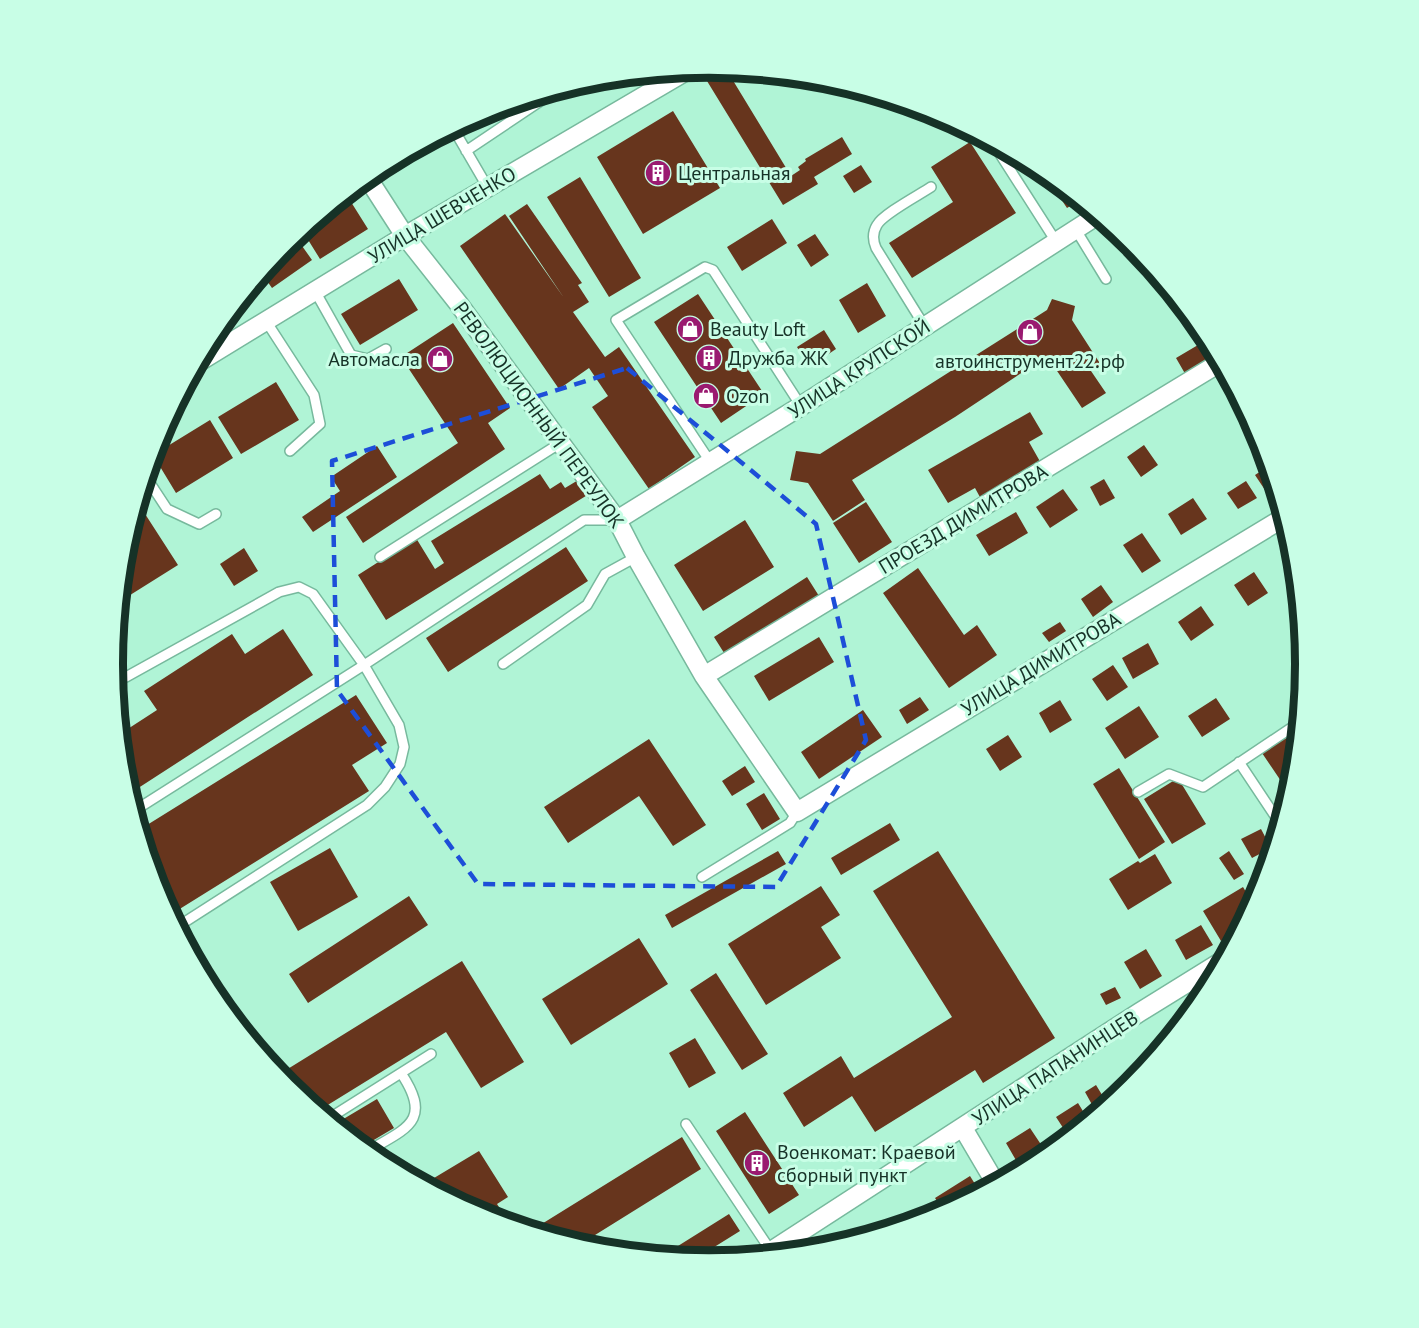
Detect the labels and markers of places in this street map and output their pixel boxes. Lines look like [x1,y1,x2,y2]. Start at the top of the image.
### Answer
building icon: Центральная [643,158,673,188]
place label: Центральная [678,160,791,186]
shop icon: Beauty Loft [675,314,705,344]
place label: Beauty Loft [710,316,806,342]
shop icon: автоинструмент22.рф [1015,317,1045,347]
building icon: Дружба ЖК [694,343,724,373]
shop icon: Автомасла [425,344,455,374]
place label: Дружба ЖК [728,345,829,371]
place label: Автомасла [328,346,420,372]
place label: автоинструмент22.рф [935,348,1125,374]
shop icon: Ozon [691,381,721,411]
place label: Ozon [726,383,770,409]
place label: Военкомат: Краевой сборный пункт [777,1139,956,1188]
building icon: Военкомат: Краевой сборный пункт [742,1148,772,1178]

